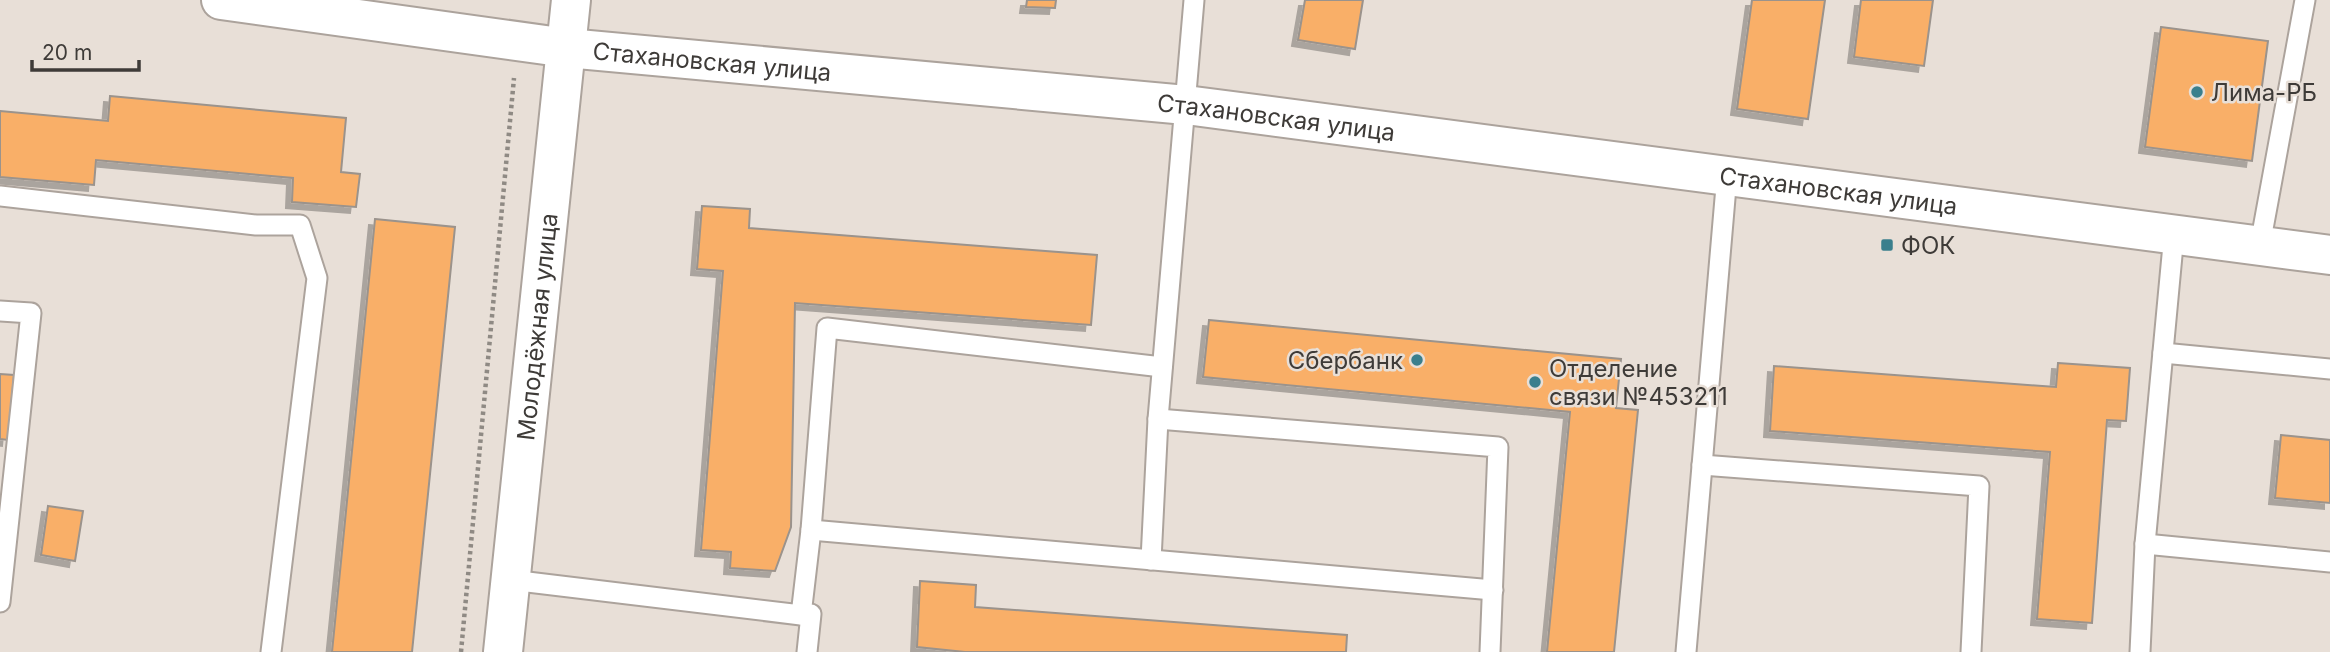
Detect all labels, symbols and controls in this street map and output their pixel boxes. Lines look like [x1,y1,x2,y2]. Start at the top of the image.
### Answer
scale bar [32,28,138,72]
street label: Стахановская улица [592,36,833,87]
text: 20 m [42,40,92,65]
place label: Лима-РБ [2211,78,2317,107]
marker: Лима-РБ [2189,84,2205,100]
street label: Стахановская улица [1156,88,1397,147]
street label: Стахановская улица [1718,161,1959,220]
street label: Молодёжная улица [511,212,563,442]
place label: ФОК [1901,231,1955,260]
marker: ФОК [1879,237,1895,253]
place label: Сбербанк [1288,346,1403,375]
marker: Сбербанк [1409,352,1425,368]
place label: Отделение связи №453211 [1549,354,1728,411]
marker: Отделение связи №453211 [1527,374,1543,390]

